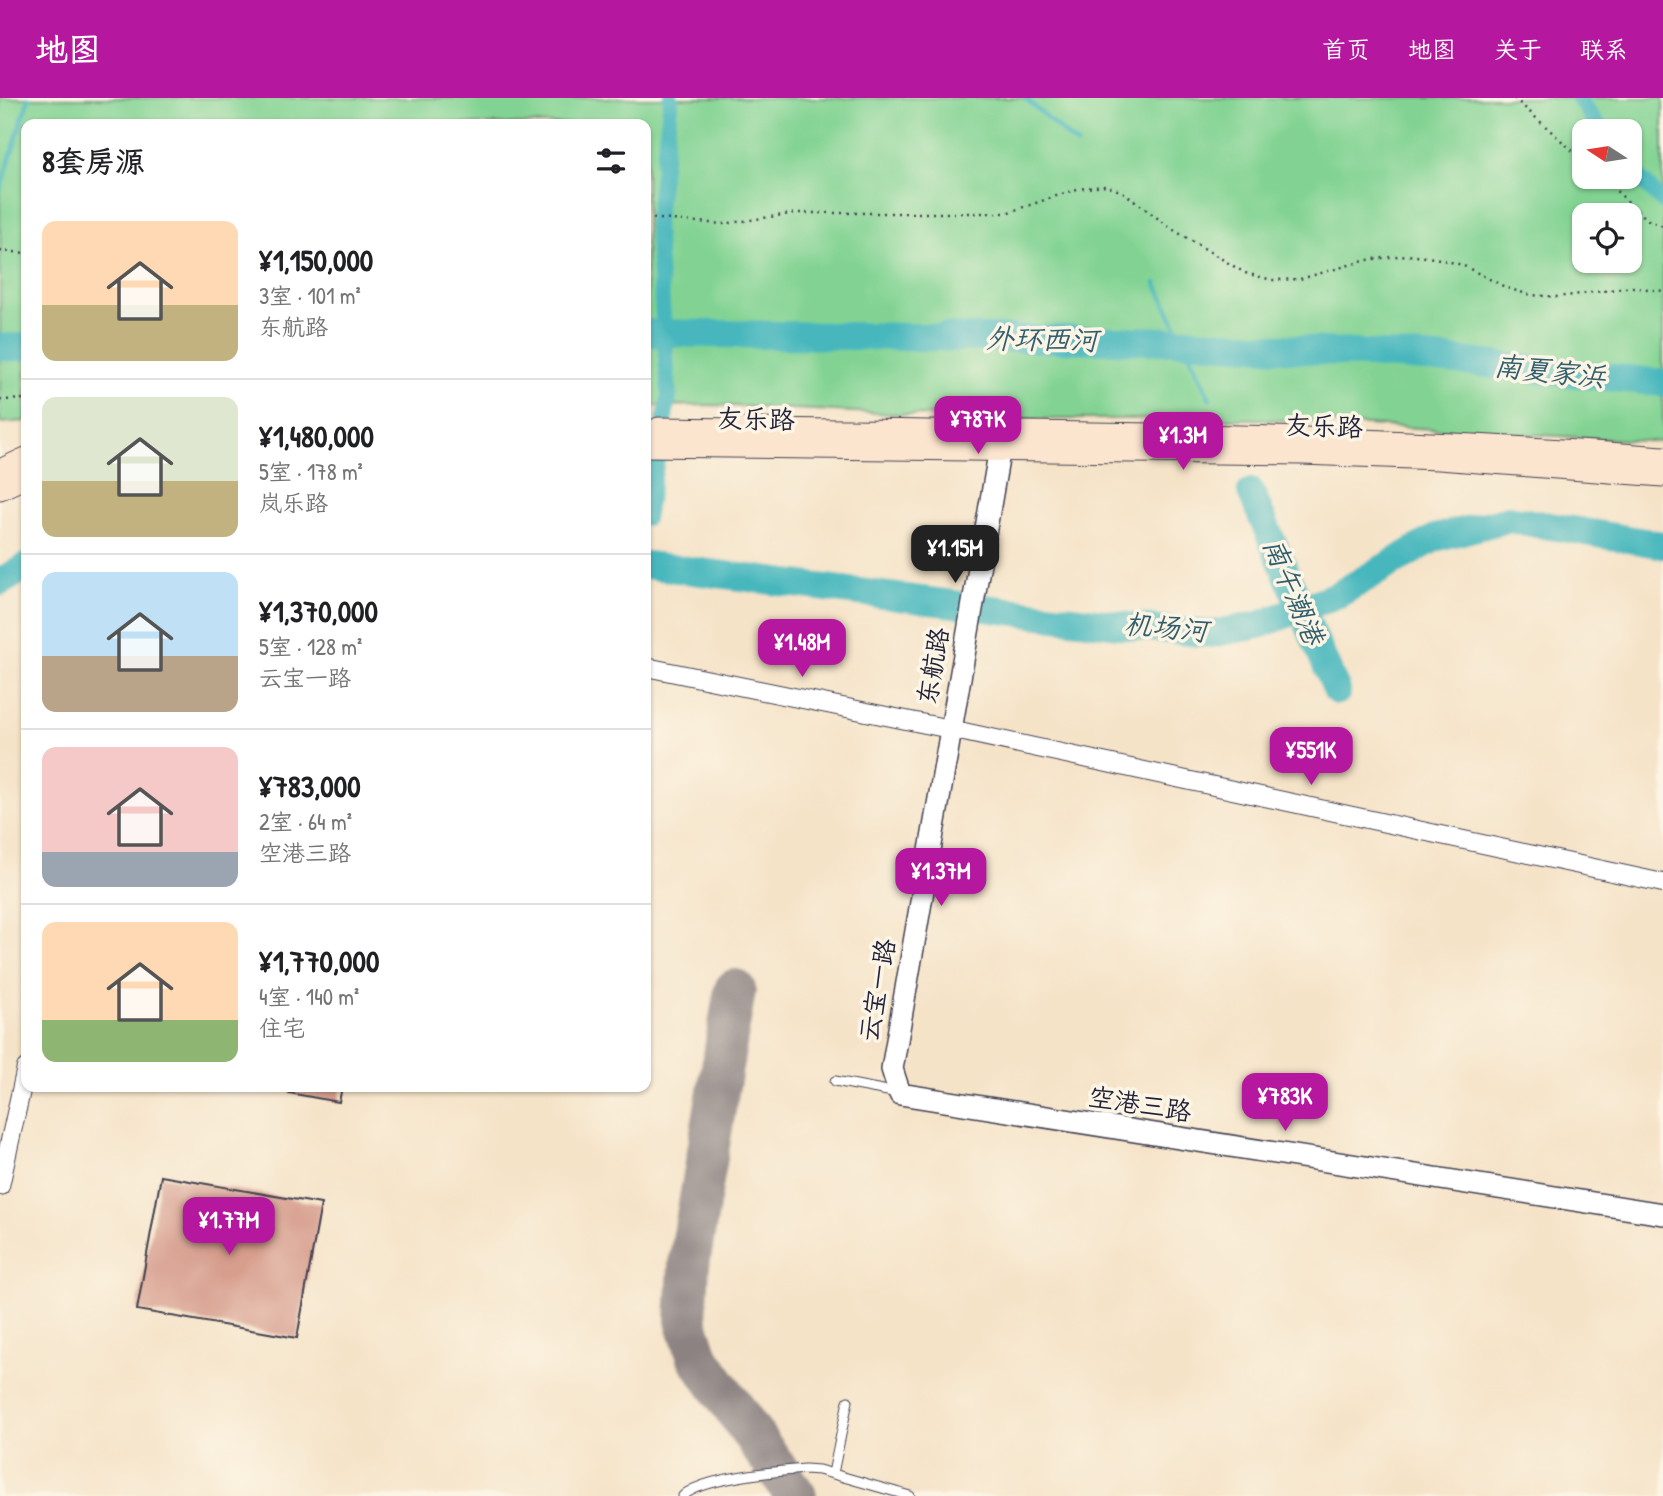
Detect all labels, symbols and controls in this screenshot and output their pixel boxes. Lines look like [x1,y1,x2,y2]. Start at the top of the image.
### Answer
text: 地图 [35,27,101,71]
text: 首页 [1322,33,1370,65]
text: 地图 [1408,33,1456,65]
text: 关于 [1494,33,1542,65]
text: 联系 [1580,33,1628,65]
north arrow [1572,119,1642,189]
map controls [1572,119,1642,273]
text: 8套房源 [42,141,145,181]
icon: filters [592,142,630,180]
button: locate [1572,203,1642,273]
text: ¥1,150,000 [259,240,373,280]
icon: home [98,249,182,333]
text: 3室 · 101 m² [259,280,361,311]
text: 东航路 [259,311,328,342]
water label: 外环西河 [986,319,1102,359]
water label: 南夏家浜 [1492,346,1609,396]
pin: ¥787K [929,396,1027,456]
street label: 友乐路 [717,400,795,437]
text: ¥787K [950,403,1006,434]
street label: 友乐路 [1284,407,1364,444]
pin: ¥1.3M [1134,412,1232,472]
text: ¥1,480,000 [259,416,374,456]
text: ¥1.3M [1159,419,1207,450]
icon: home [98,425,182,509]
text: 5室 · 178 m² [259,456,363,487]
text: 岚乐路 [259,487,328,518]
pin: ¥1.15M [898,526,1012,585]
text: ¥1.15M [927,532,983,563]
water label: 南午潮港 [1255,532,1335,653]
text: ¥1,370,000 [259,591,378,631]
icon: home [98,600,182,684]
water label: 机场河 [1122,604,1213,650]
pin: ¥1.48M [745,620,859,679]
street label: 东航路 [908,624,957,707]
text: ¥1.48M [774,626,830,657]
text: 5室 · 128 m² [259,631,362,662]
text: 云宝一路 [259,662,351,693]
pin: ¥551K [1262,728,1360,787]
text: ¥551K [1286,734,1336,765]
text: ¥783,000 [259,766,361,806]
icon: home [98,775,182,859]
text: 2室 · 64 m² [259,806,352,837]
text: 空港三路 [259,837,351,868]
pin: ¥1.37M [884,848,998,908]
text: ¥1.37M [911,855,971,886]
street label: 云宝一路 [850,936,903,1044]
text: ¥1,770,000 [259,941,379,981]
icon: home [98,950,182,1034]
text: 4室 · 140 m² [259,981,359,1012]
text: 住宅 [259,1012,305,1043]
pin: ¥783K [1236,1074,1334,1133]
street label: 空港三路 [1086,1078,1194,1129]
text: ¥783K [1258,1080,1312,1111]
pin: ¥1.77M [172,1198,286,1257]
text: ¥1.77M [199,1204,259,1235]

